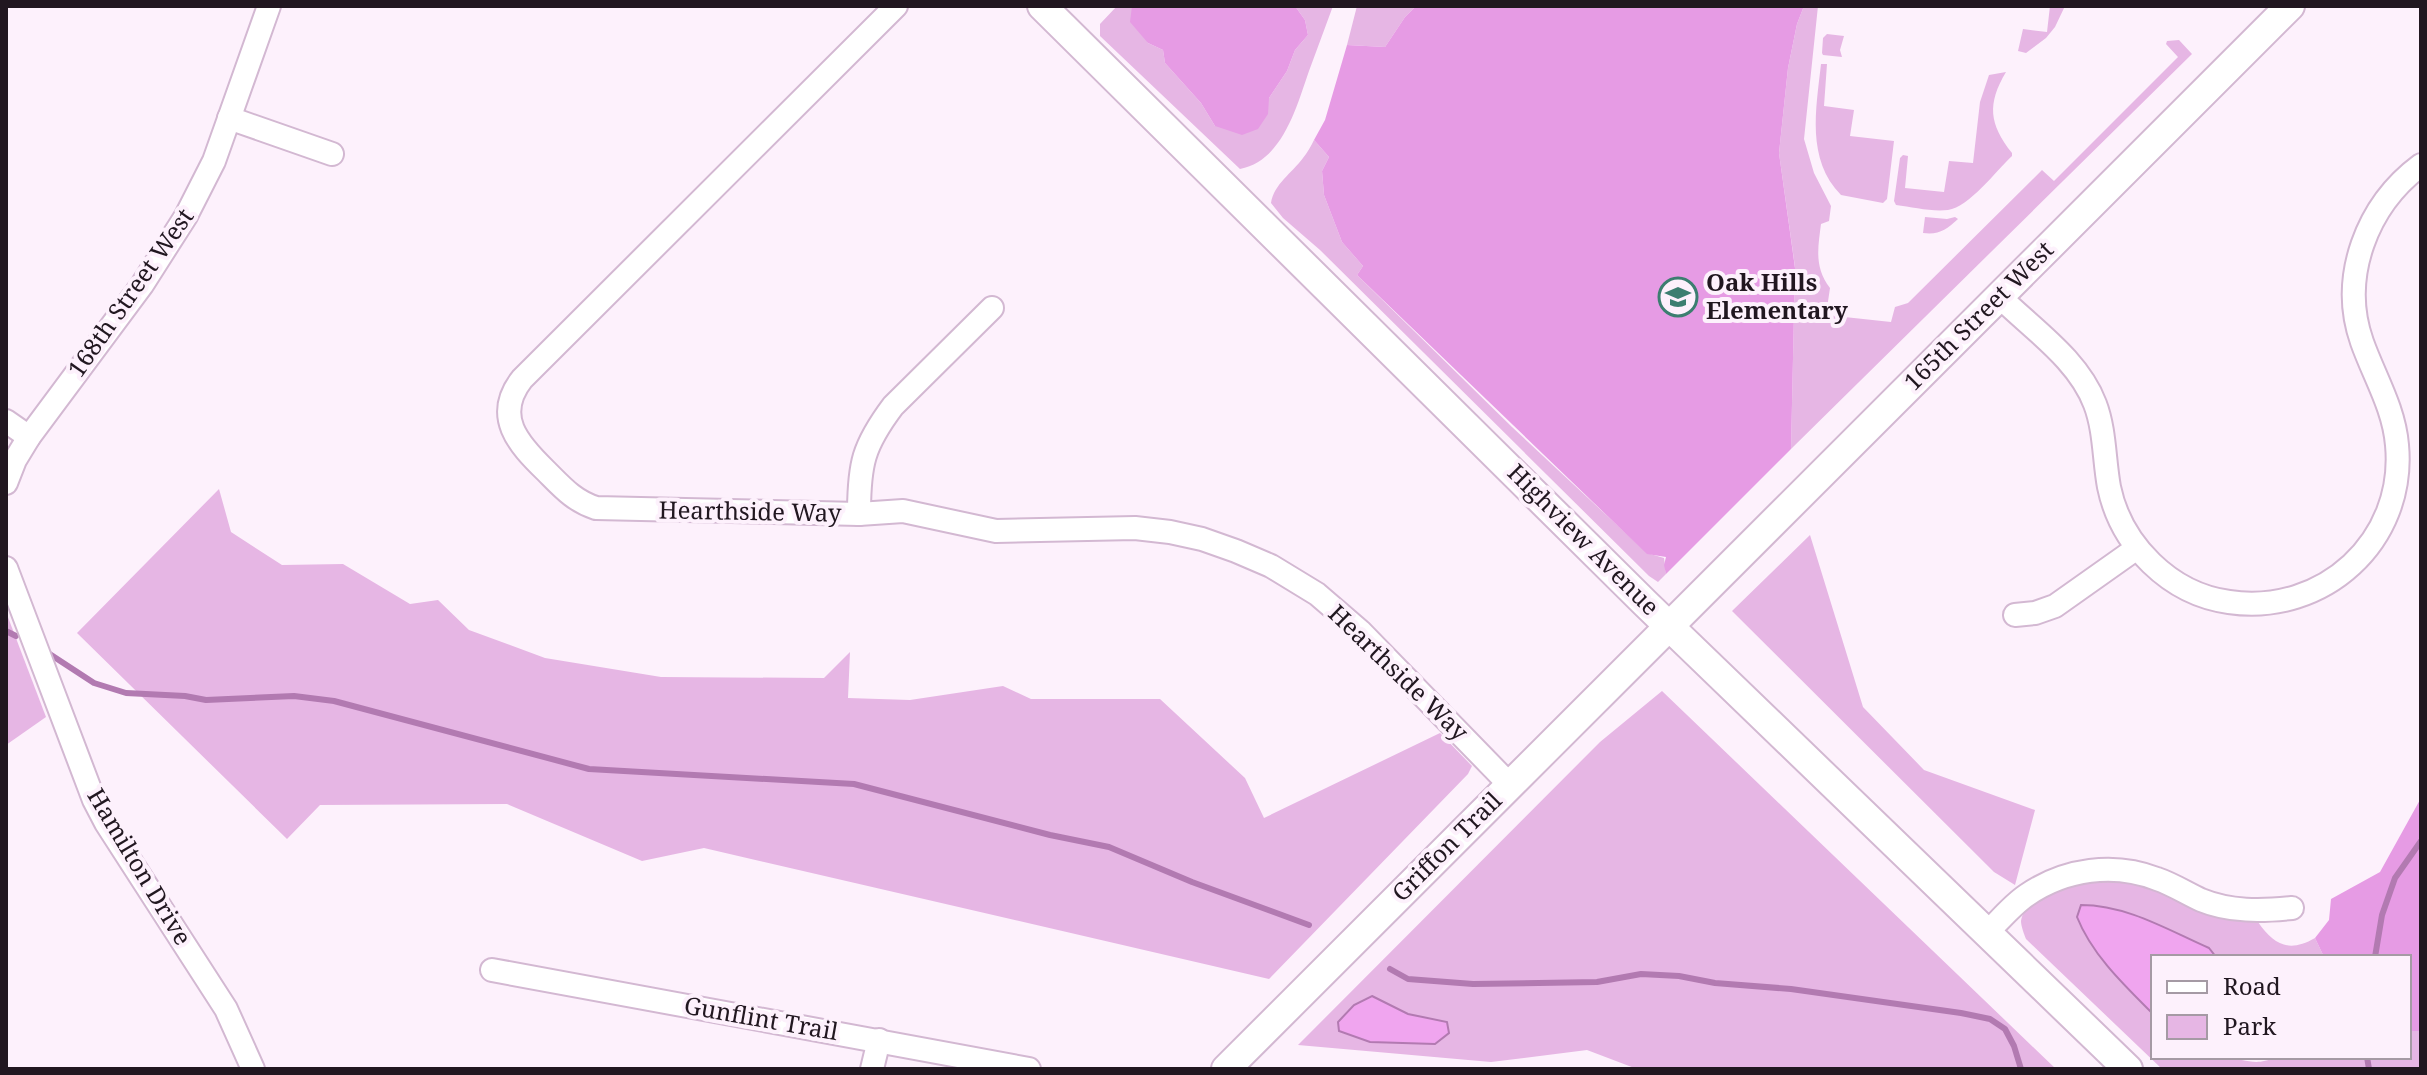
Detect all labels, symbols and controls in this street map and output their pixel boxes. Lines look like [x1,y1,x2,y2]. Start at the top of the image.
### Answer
street label: 168th Street West [59,201,200,383]
street label: 165th Street West [1896,233,2060,397]
place label: Oak Hills Elementary [1706,265,1848,326]
school or university icon: Oak Hills Elementary [1657,276,1699,318]
street label: Highview Avenue [1501,456,1667,622]
street label: Hearthside Way [658,492,842,529]
street label: Hearthside Way [1322,597,1477,748]
street label: Hamilton Drive [80,782,200,951]
street label: Griffon Trail [1384,783,1509,908]
legend [2151,955,2411,1059]
text: Road [2223,969,2281,1002]
street label: Gunflint Trail [682,988,841,1047]
text: Park [2223,1009,2277,1042]

